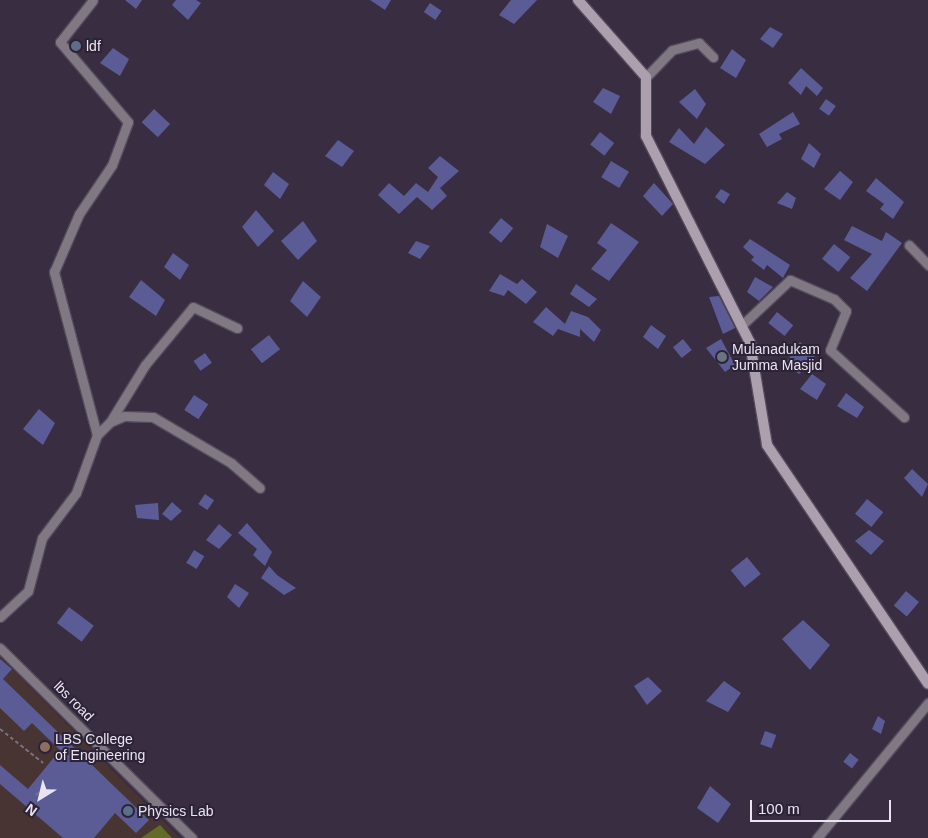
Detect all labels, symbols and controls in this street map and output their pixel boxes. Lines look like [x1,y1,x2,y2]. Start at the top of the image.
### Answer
place label: ldf [86,38,101,54]
marker: ldf [70,40,82,52]
place label: Mulanadukam Jumma Masjid [732,341,822,374]
marker: Mulanadukam Jumma Masjid [716,351,728,363]
street label: lbs road [50,677,98,725]
place label: LBS College of Engineering [55,731,145,764]
marker: LBS College of Engineering [39,741,51,753]
north arrow [15,773,65,823]
scale bar [753,790,894,822]
text: 100 m [758,800,800,817]
text: N [22,801,40,820]
place label: Physics Lab [138,803,213,819]
marker: Physics Lab [122,805,134,817]

